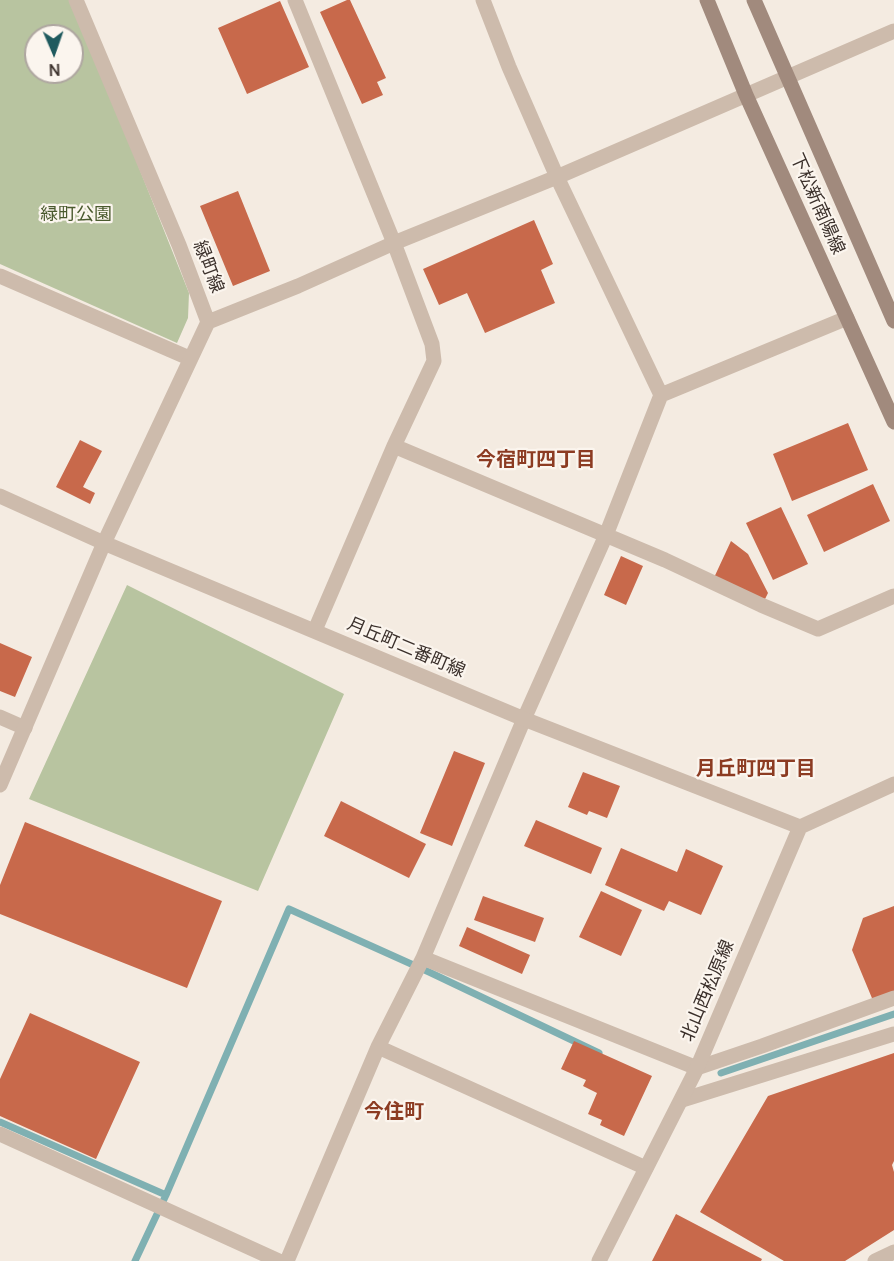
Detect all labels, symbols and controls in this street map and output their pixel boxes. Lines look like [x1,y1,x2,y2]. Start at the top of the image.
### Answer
north arrow [24,24,84,84]
text: N [48,59,61,81]
street label: 下松新南陽線 [785,150,849,258]
park label: 緑町公園 [40,204,112,226]
street label: 緑町線 [188,238,228,296]
district label: 今宿町四丁目 [476,448,596,472]
street label: 月丘町二番町線 [344,613,468,683]
district label: 月丘町四丁目 [696,757,816,781]
street label: 北山西松原線 [677,937,739,1045]
district label: 今住町 [364,1100,424,1124]

